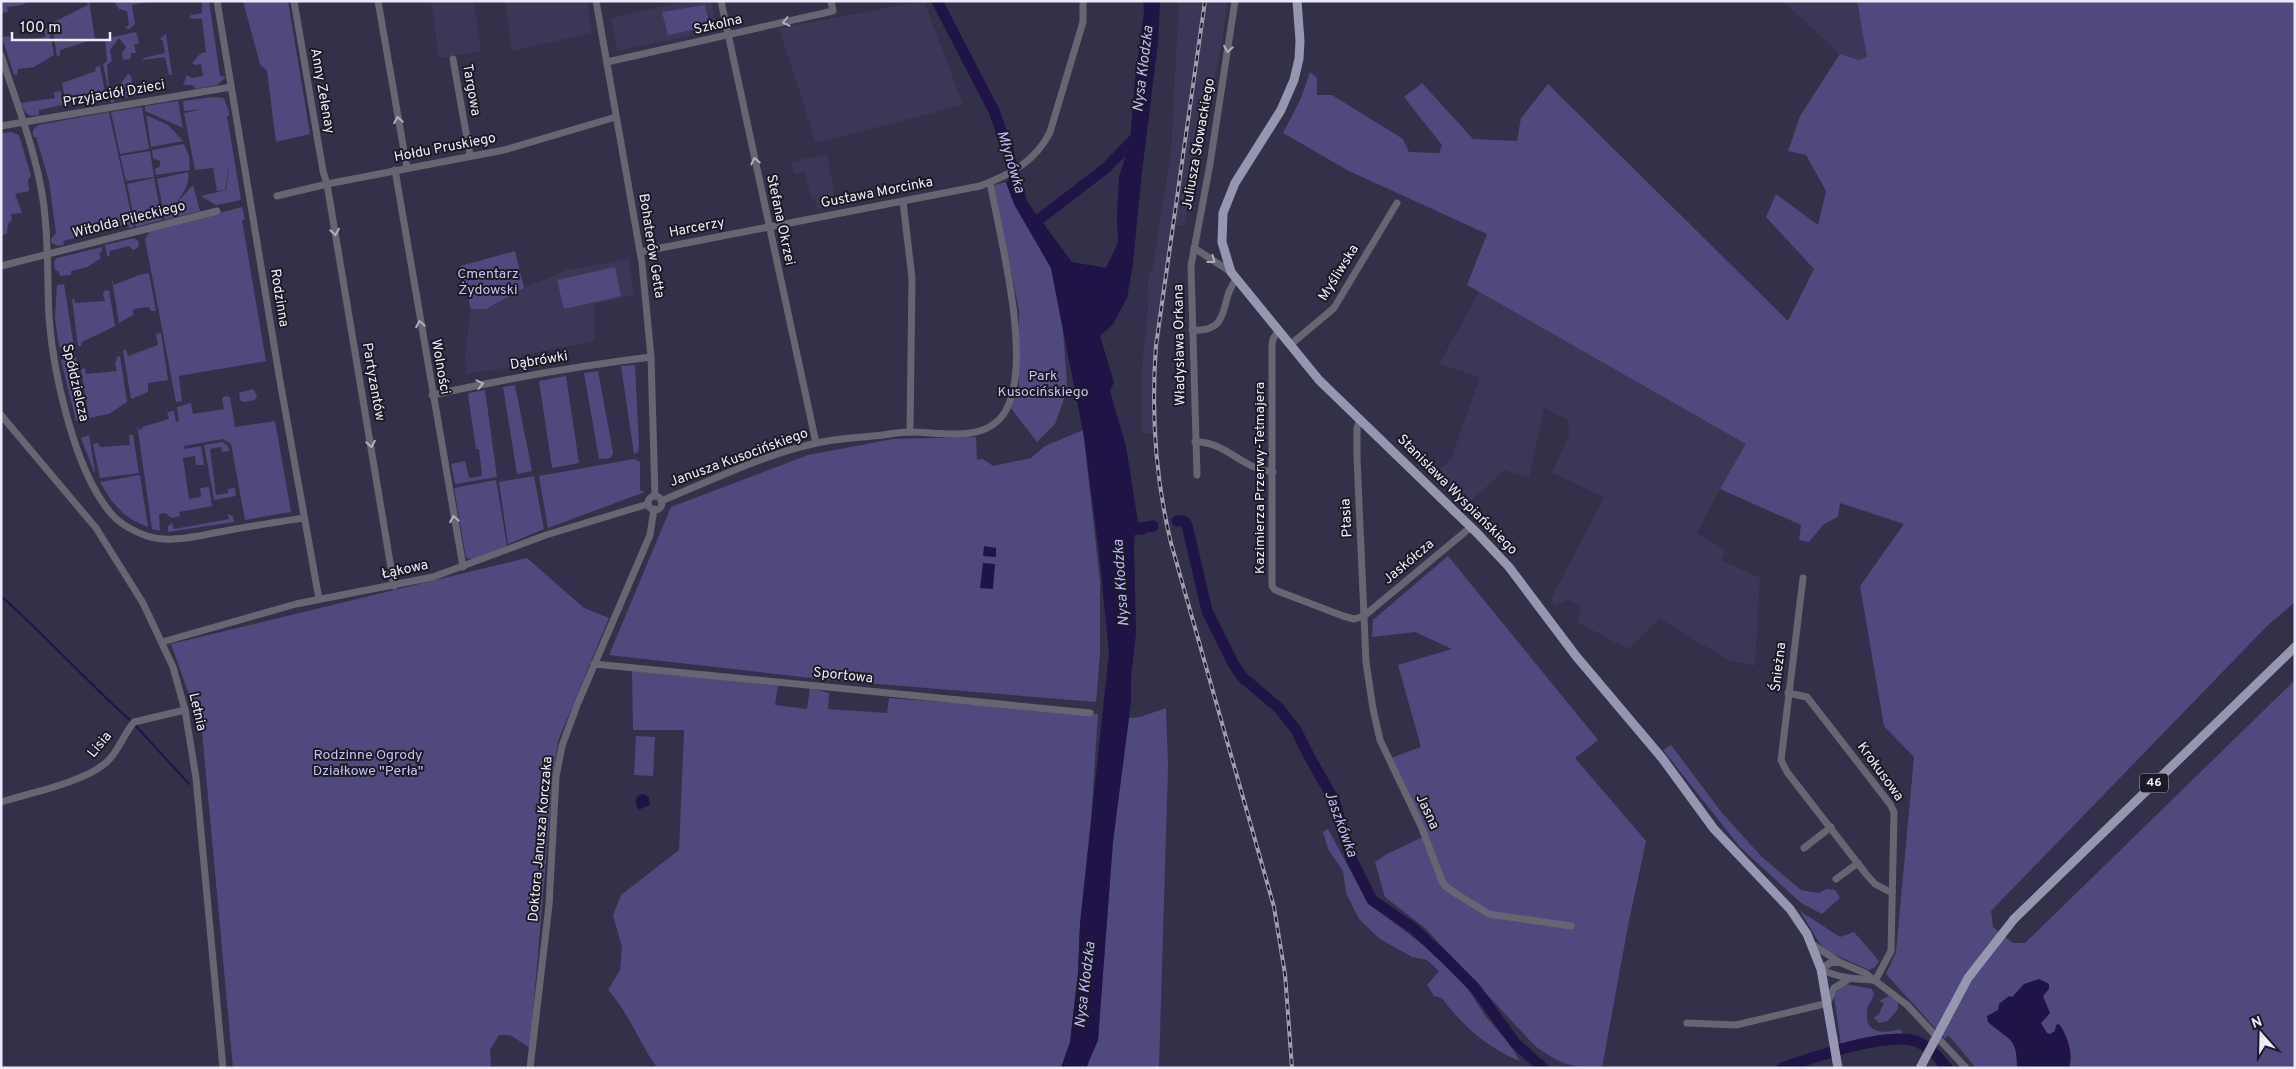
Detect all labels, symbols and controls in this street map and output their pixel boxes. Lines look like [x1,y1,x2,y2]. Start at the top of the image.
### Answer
scale bar [12,10,110,42]
street label: Szkolna [692,11,744,39]
one-way arrow [781,16,790,27]
text: 100 m [20,19,61,38]
water label: Nysa Kłodzka [1129,24,1159,113]
one-way arrow [1223,45,1233,54]
street label: Anny Zelenay [306,47,338,135]
street label: Targowa [458,63,484,117]
street label: Przyjaciół Dzieci [62,77,166,111]
street label: Juliusza Słowackiego [1179,77,1219,211]
one-way arrow [394,115,404,124]
water label: Młynówka [991,128,1029,196]
street label: Hołdu Pruskiego [393,130,498,166]
one-way arrow [751,157,761,165]
street label: Stefana Okrzei [762,173,798,267]
street label: Gustawa Morcinka [819,174,935,212]
street label: Bohaterów Getta [634,192,668,300]
street label: Witolda Pileckiego [71,198,187,242]
street label: Harcerzy [668,214,726,242]
one-way arrow [329,228,340,236]
street label: Myśliwska [1315,242,1363,304]
one-way arrow [1206,254,1216,263]
park label: Cmentarz Żydowski [457,266,519,299]
street label: Rodzinna [266,268,292,328]
street label: Władysława Orkana [1170,284,1190,406]
one-way arrow [416,320,426,329]
street label: Wolności [427,338,453,396]
street label: Partyzantów [358,341,388,423]
street label: Spółdzielcza [58,343,92,423]
street label: Dąbrówki [509,348,569,374]
park label: Park Kusocińskiego [998,368,1089,401]
one-way arrow [475,379,484,390]
street label: Kazimierza Przerwy-Tetmajera [1252,382,1269,574]
street label: Janusza Kusocińskiego [667,425,811,491]
street label: Stanisława Wyspiańskiego [1393,431,1521,559]
one-way arrow [366,439,376,448]
street label: Ptasia [1337,498,1357,538]
one-way arrow [450,515,460,523]
street label: Jaskółcza [1380,536,1438,588]
water label: Nysa Kłodzka [1109,539,1135,627]
street label: Łąkowa [380,557,430,583]
street label: Śnieżna [1767,641,1790,693]
street label: Sportowa [812,664,874,688]
street label: Letnia [184,691,210,733]
street label: Lisia [84,728,116,762]
street label: Krokusowa [1853,739,1907,805]
park label: Rodzinne Ogrody Działkowe "Perła" [313,747,423,780]
street label: Doktora Janusza Korczaka [525,756,557,922]
road number: 46 [2140,774,2168,792]
water label: Jaszkówka [1319,788,1361,860]
street label: Jasna [1412,792,1442,832]
water label: Nysa Kłodzka [1071,940,1101,1029]
north arrow [2236,1009,2286,1059]
text: N [2249,1013,2265,1033]

